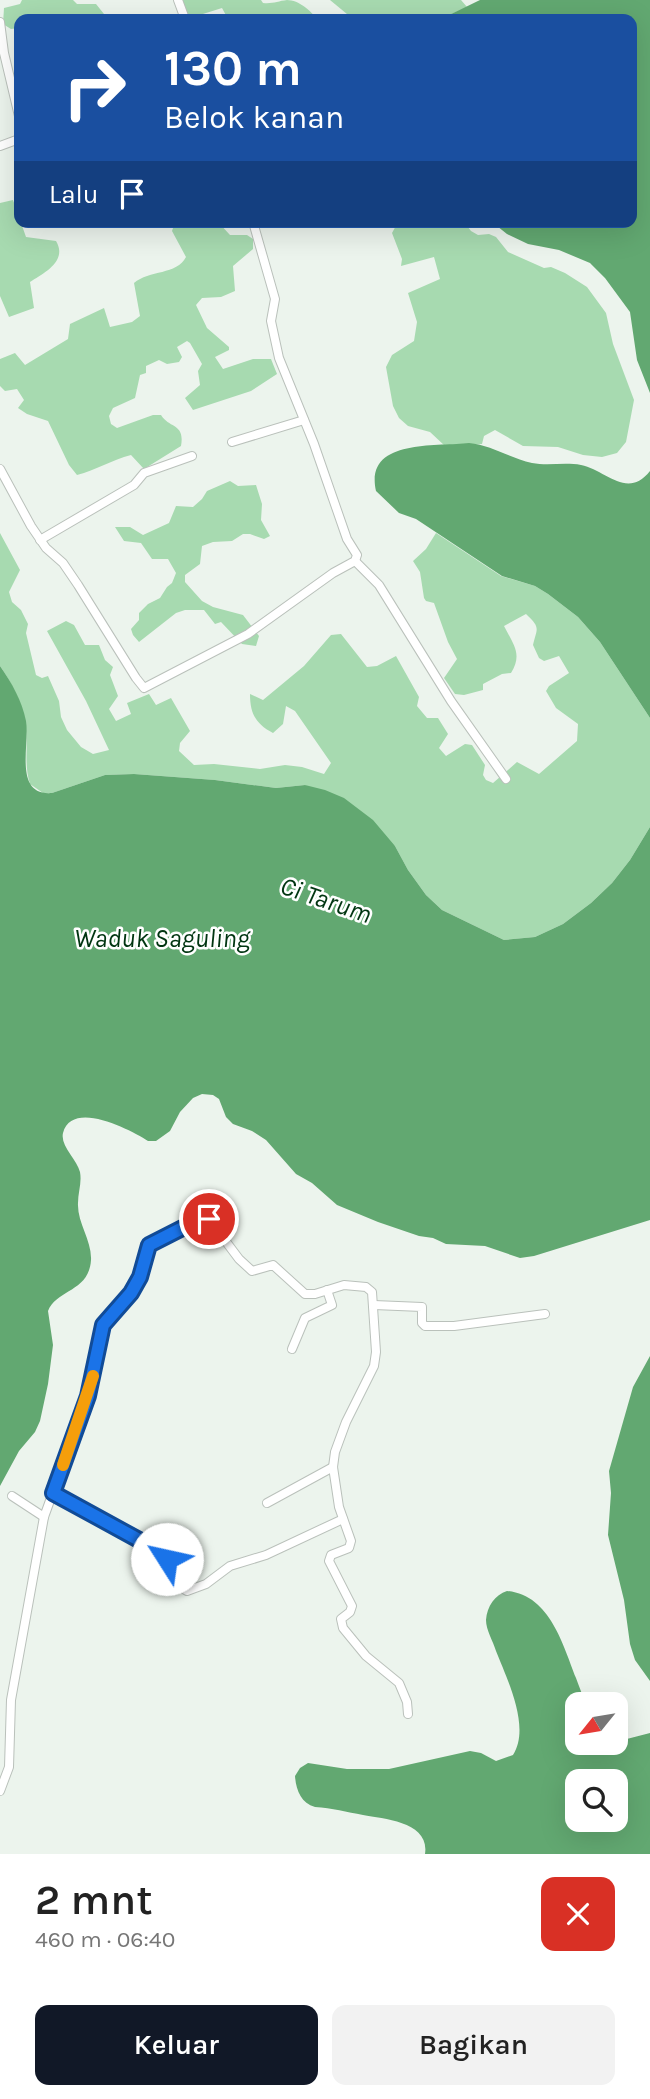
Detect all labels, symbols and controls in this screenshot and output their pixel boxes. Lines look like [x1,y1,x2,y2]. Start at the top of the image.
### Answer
text: 130 m [164,40,302,97]
icon: right [49,42,140,133]
text: Belok kanan [164,99,344,136]
icon: arrive [113,175,151,213]
text: Lalu [49,179,99,210]
water label: Ci Tarum [276,870,376,930]
water label: Waduk Saguling [74,923,252,954]
pin [179,1189,239,1249]
icon: arrive [190,1200,228,1238]
position arrow [130,1522,204,1596]
north arrow [565,1692,628,1755]
map controls [565,1692,628,1832]
button: search [565,1769,628,1832]
text: 2 mnt [35,1875,153,1925]
button: close [541,1877,615,1951]
text: 460 m · 06:40 [35,1926,175,1953]
button: Keluar [35,2005,318,2085]
button: Bagikan [332,2005,615,2085]

